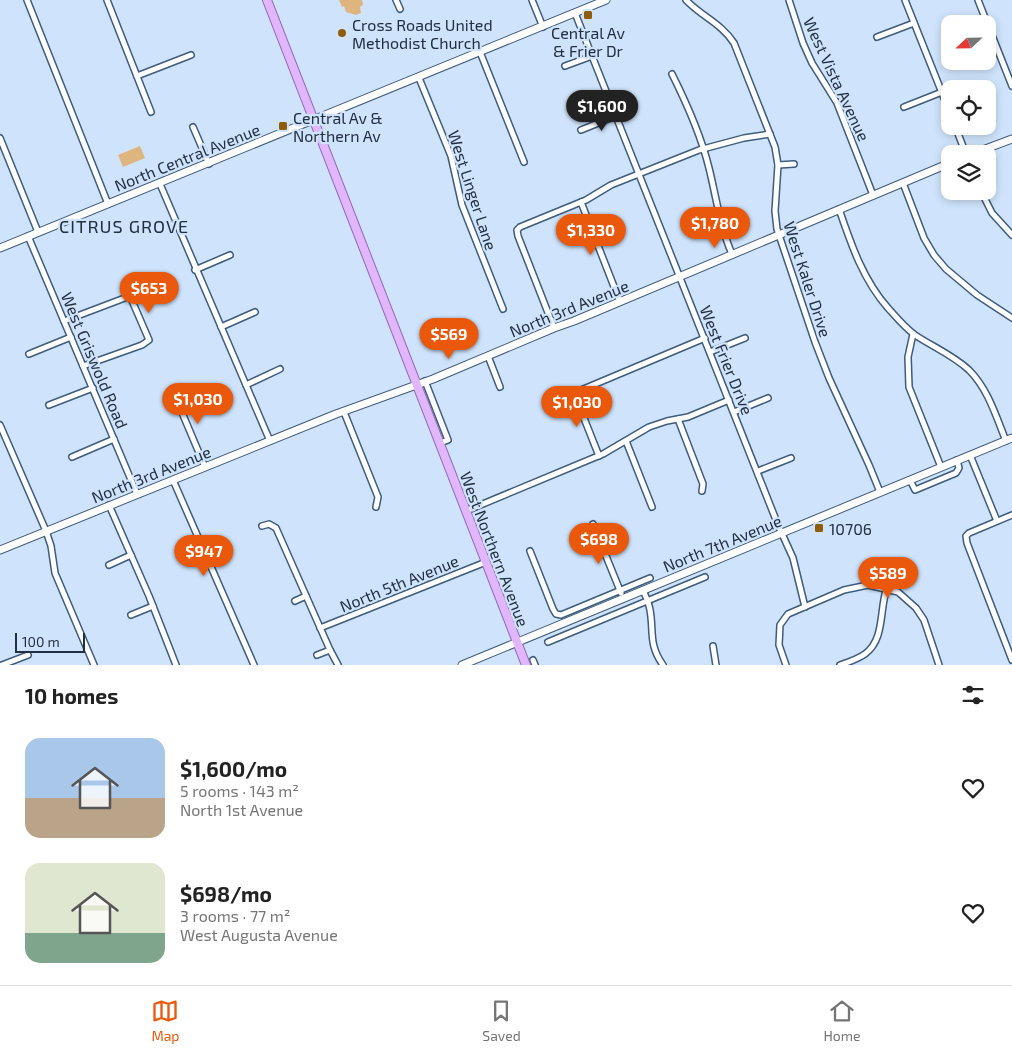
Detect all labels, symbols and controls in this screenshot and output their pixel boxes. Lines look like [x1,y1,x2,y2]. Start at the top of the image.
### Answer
marker: Central Av & Frier Dr [582,9,594,21]
street label: West Vista Avenue [800,14,874,144]
place label: Cross Roads United Methodist Church [352,15,493,52]
north arrow [941,15,996,70]
map controls [941,15,996,200]
place label: Central Av & Frier Dr [551,23,625,60]
marker: Cross Roads United Methodist Church [336,27,348,39]
button: locate [941,80,996,135]
pin: $1,600 [561,90,643,132]
text: $1,600 [577,96,627,115]
place label: Central Av & Northern Av [293,108,383,145]
street label: North Central Avenue [111,119,263,195]
marker: Central Av & Northern Av [277,120,289,132]
street label: West Linger Lane [445,128,501,252]
button: layers [941,145,996,200]
pin: $1,780 [674,206,756,249]
text: $1,780 [691,213,739,232]
pin: $1,330 [550,214,632,256]
district label: CITRUS GROVE [59,215,189,237]
street label: West Kaler Drive [780,219,836,339]
text: $1,330 [567,220,615,239]
pin: $653 [119,272,179,314]
street label: North 3rd Avenue [507,275,631,341]
text: $653 [131,278,167,297]
street label: West Griswold Road [58,289,132,431]
street label: West Frier Drive [696,303,758,417]
pin: $569 [419,318,479,360]
text: $569 [431,324,468,343]
pin: $1,030 [157,382,239,425]
pin: $1,030 [536,386,618,428]
text: $1,030 [173,389,223,408]
text: $1,030 [552,392,602,411]
street label: North 3rd Avenue [89,441,213,507]
street label: West Northern Avenue [457,469,533,629]
street label: North 7th Avenue [660,511,784,575]
place label: 10706 [829,519,872,538]
pin: $698 [569,522,629,565]
marker: 10706 [813,522,825,534]
text: $698 [580,529,618,548]
pin: $947 [174,534,234,577]
text: $947 [185,541,223,560]
street label: North 5th Avenue [337,550,461,616]
pin: $589 [858,556,918,599]
text: $589 [869,563,907,582]
scale bar [15,630,85,653]
text: 100 m [22,633,60,650]
icon: filters [959,681,987,709]
text: 10 homes [25,683,118,708]
text: $1,600/mo [180,756,287,781]
icon: home [65,758,125,818]
icon: heart [959,774,987,802]
text: 5 rooms · 143 m² [180,781,299,800]
text: North 1st Avenue [180,800,303,819]
text: $698/mo [180,881,272,906]
icon: home [65,883,125,943]
icon: heart [959,899,987,927]
text: 3 rooms · 77 m² [180,906,291,925]
text: West Augusta Avenue [180,925,338,944]
tab: Map [151,997,179,1044]
tab: Saved [482,997,521,1044]
tab: Home [824,997,861,1044]

